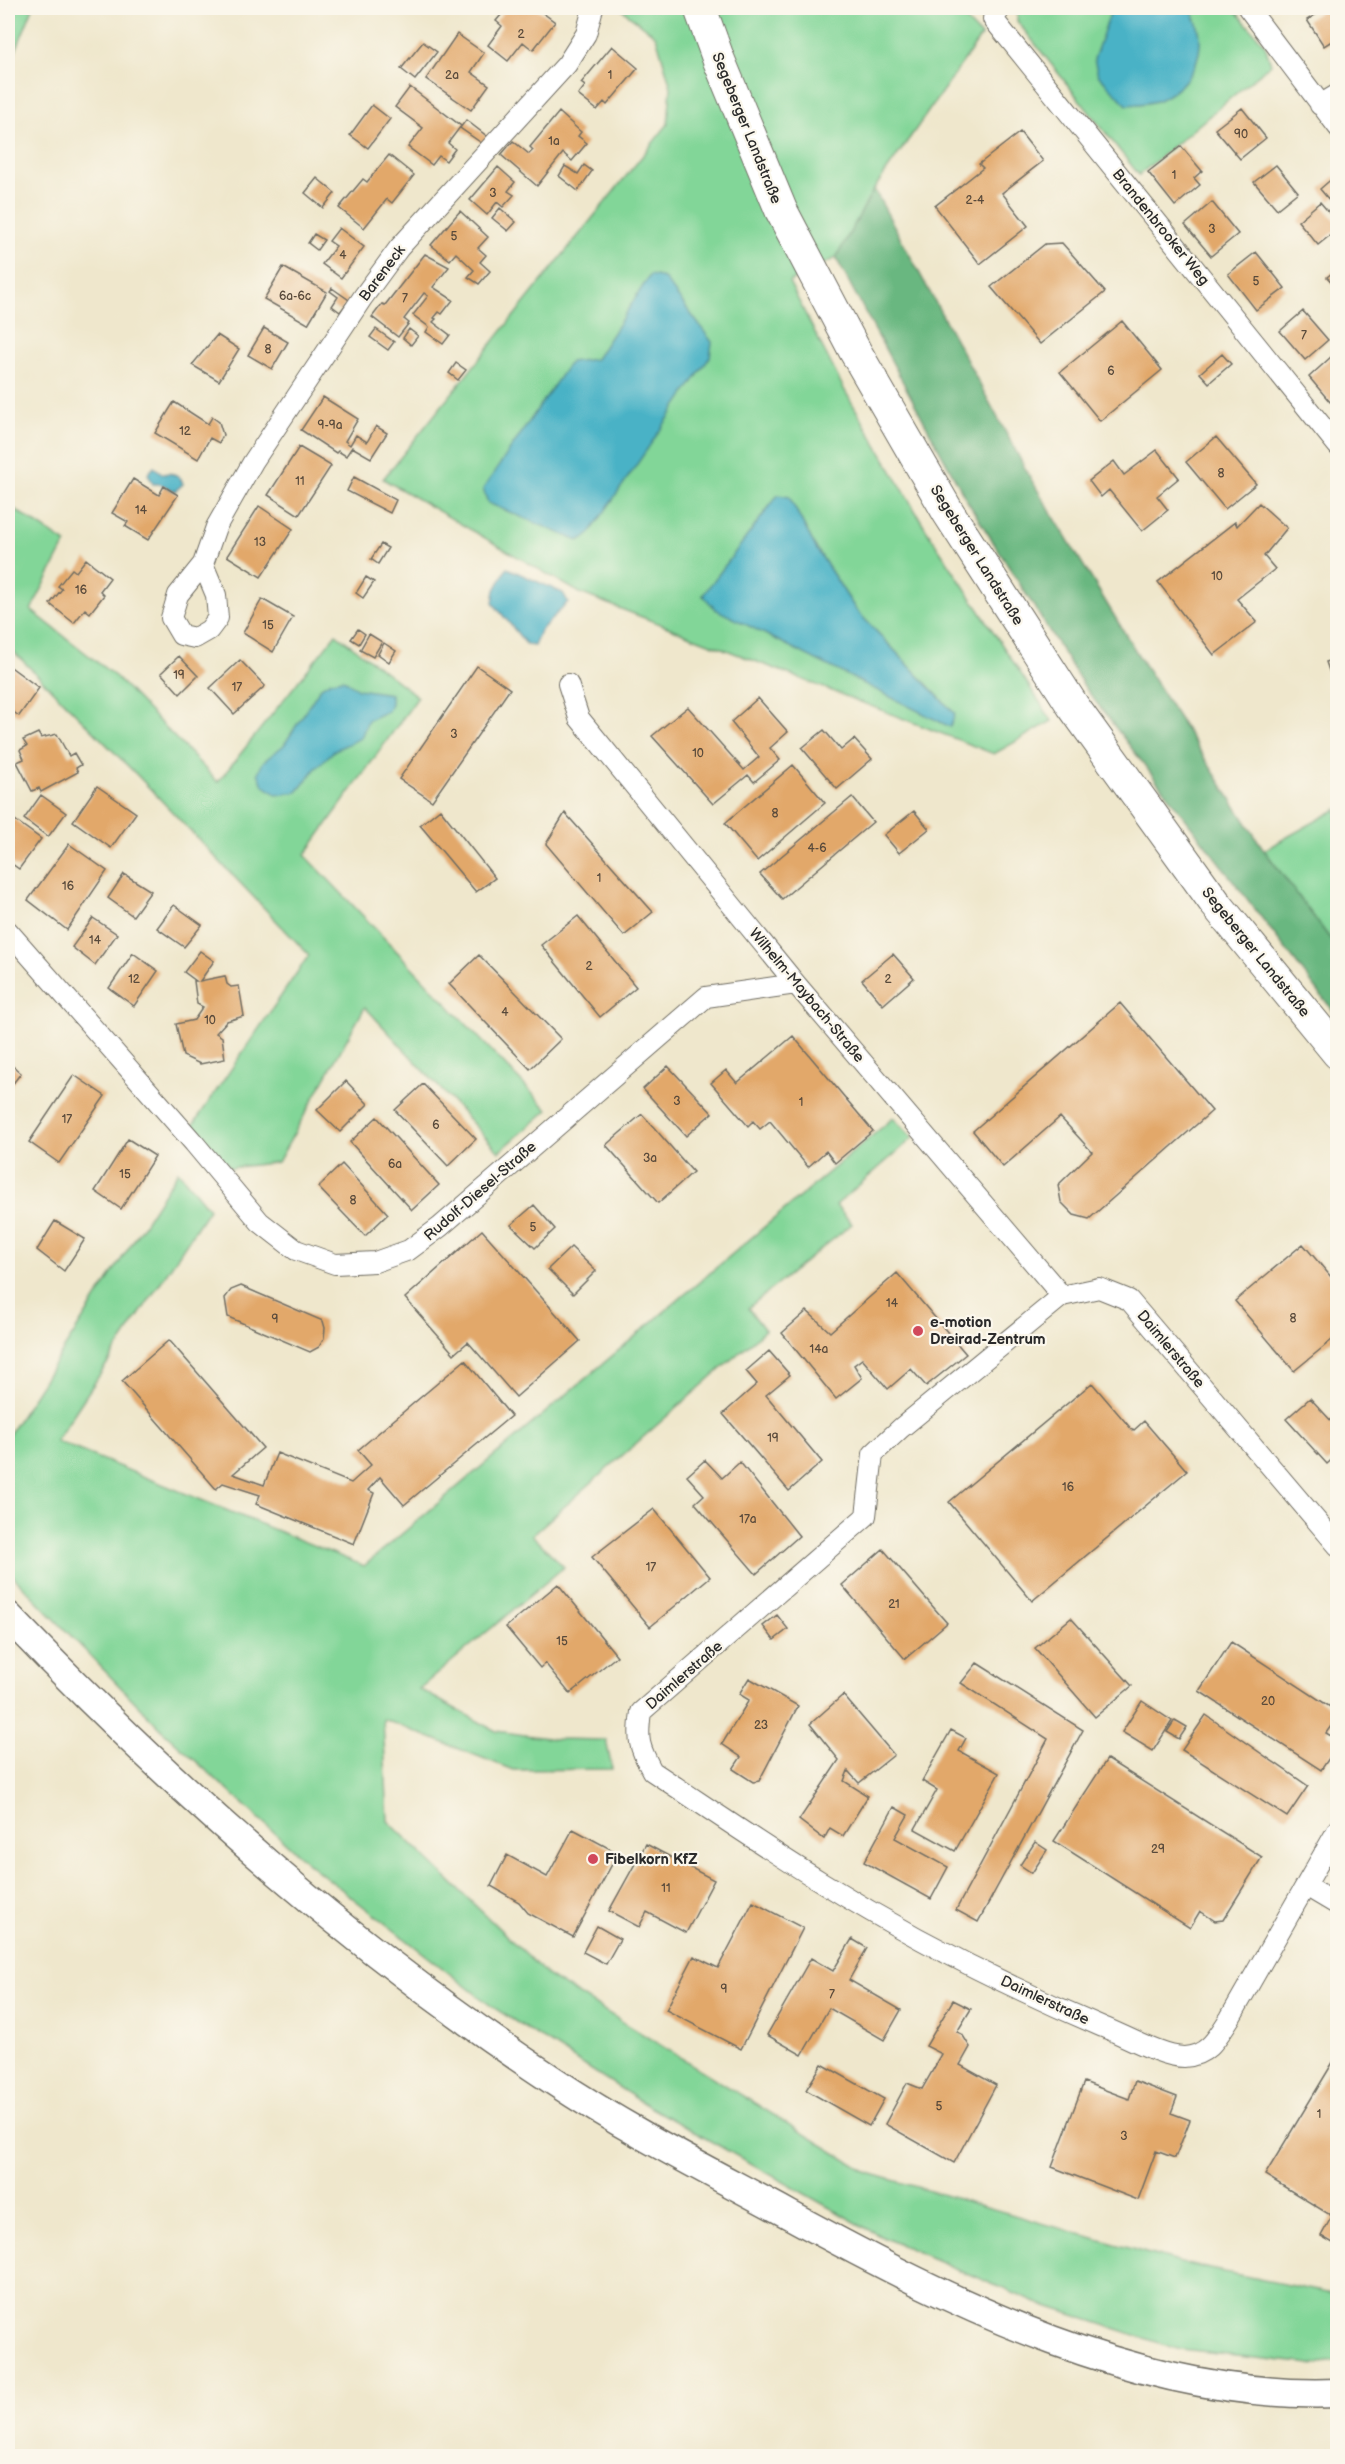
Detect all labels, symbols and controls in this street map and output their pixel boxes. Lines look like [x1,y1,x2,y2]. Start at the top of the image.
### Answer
house number: 2 [517,27,525,42]
street label: Segeberger Landstraße [707,50,786,207]
house number: 2a [445,68,459,83]
house number: 1 [608,68,612,83]
house number: 90 [1234,127,1248,142]
house number: 1a [548,134,560,149]
street label: Brandenbrooker Weg [1108,165,1213,289]
house number: 1 [1172,168,1176,183]
house number: 3 [489,186,497,201]
house number: 2-4 [966,193,985,208]
house number: 3 [1208,222,1216,237]
house number: 5 [451,229,458,244]
street label: Bareneck [355,241,410,305]
house number: 4 [339,248,347,263]
house number: 5 [1253,274,1260,289]
house number: 6a-6c [279,289,311,304]
house number: 7 [402,291,408,306]
house number: 7 [1301,328,1307,343]
house number: 8 [265,342,272,357]
house number: 6 [1107,364,1115,379]
house number: 9-9a [317,418,343,433]
house number: 12 [179,424,191,439]
house number: 8 [1218,466,1225,481]
house number: 11 [295,474,305,489]
street label: Segeberger Landstraße [926,482,1028,629]
house number: 14 [135,503,148,518]
house number: 13 [254,535,266,550]
house number: 10 [1211,569,1223,584]
house number: 16 [75,583,87,598]
house number: 15 [262,618,274,633]
house number: 19 [173,668,185,683]
house number: 17 [232,680,242,695]
house number: 3 [450,727,458,742]
house number: 10 [692,746,704,761]
house number: 8 [772,806,779,821]
house number: 4-6 [807,841,827,856]
house number: 1 [597,871,601,886]
house number: 16 [62,879,74,894]
street label: Segeberger Landstraße [1197,884,1314,1021]
street label: Wilhelm-Maybach-Straße [745,924,869,1067]
house number: 14 [89,933,102,948]
house number: 2 [585,959,593,974]
house number: 12 [128,972,140,987]
house number: 2 [884,972,892,987]
house number: 4 [501,1005,509,1020]
house number: 10 [204,1013,216,1028]
house number: 3 [673,1094,681,1109]
house number: 1 [799,1095,803,1110]
house number: 17 [62,1112,72,1127]
house number: 6 [432,1118,440,1133]
street label: Rudolf-Diesel-Straße [420,1137,540,1245]
house number: 3a [643,1151,657,1166]
house number: 6a [388,1157,402,1172]
house number: 15 [119,1167,131,1182]
house number: 8 [350,1193,357,1208]
house number: 5 [530,1220,537,1235]
house number: 14 [886,1296,899,1311]
street label: Daimlerstraße [1133,1307,1209,1392]
house number: 8 [1290,1311,1297,1326]
house number: 9 [272,1312,279,1327]
place label: e-motion Dreirad-Zentrum [930,1313,1046,1349]
marker: e-motion Dreirad-Zentrum [911,1324,925,1338]
house number: 14a [810,1342,829,1357]
house number: 19 [767,1431,779,1446]
house number: 16 [1062,1480,1074,1495]
house number: 17a [739,1512,757,1527]
house number: 17 [646,1560,656,1575]
house number: 21 [888,1597,900,1612]
house number: 15 [556,1634,568,1649]
street label: Daimlerstraße [642,1637,727,1714]
house number: 20 [1261,1694,1275,1709]
house number: 23 [754,1718,768,1733]
house number: 29 [1151,1842,1165,1857]
place label: Fibelkorn KfZ [605,1850,698,1869]
marker: Fibelkorn KfZ [586,1852,600,1866]
house number: 11 [661,1881,671,1896]
street label: Daimlerstraße [997,1972,1092,2029]
house number: 9 [721,1982,728,1997]
house number: 7 [829,1987,835,2002]
house number: 5 [936,2099,943,2114]
house number: 1 [1317,2107,1321,2122]
house number: 3 [1120,2129,1128,2144]

